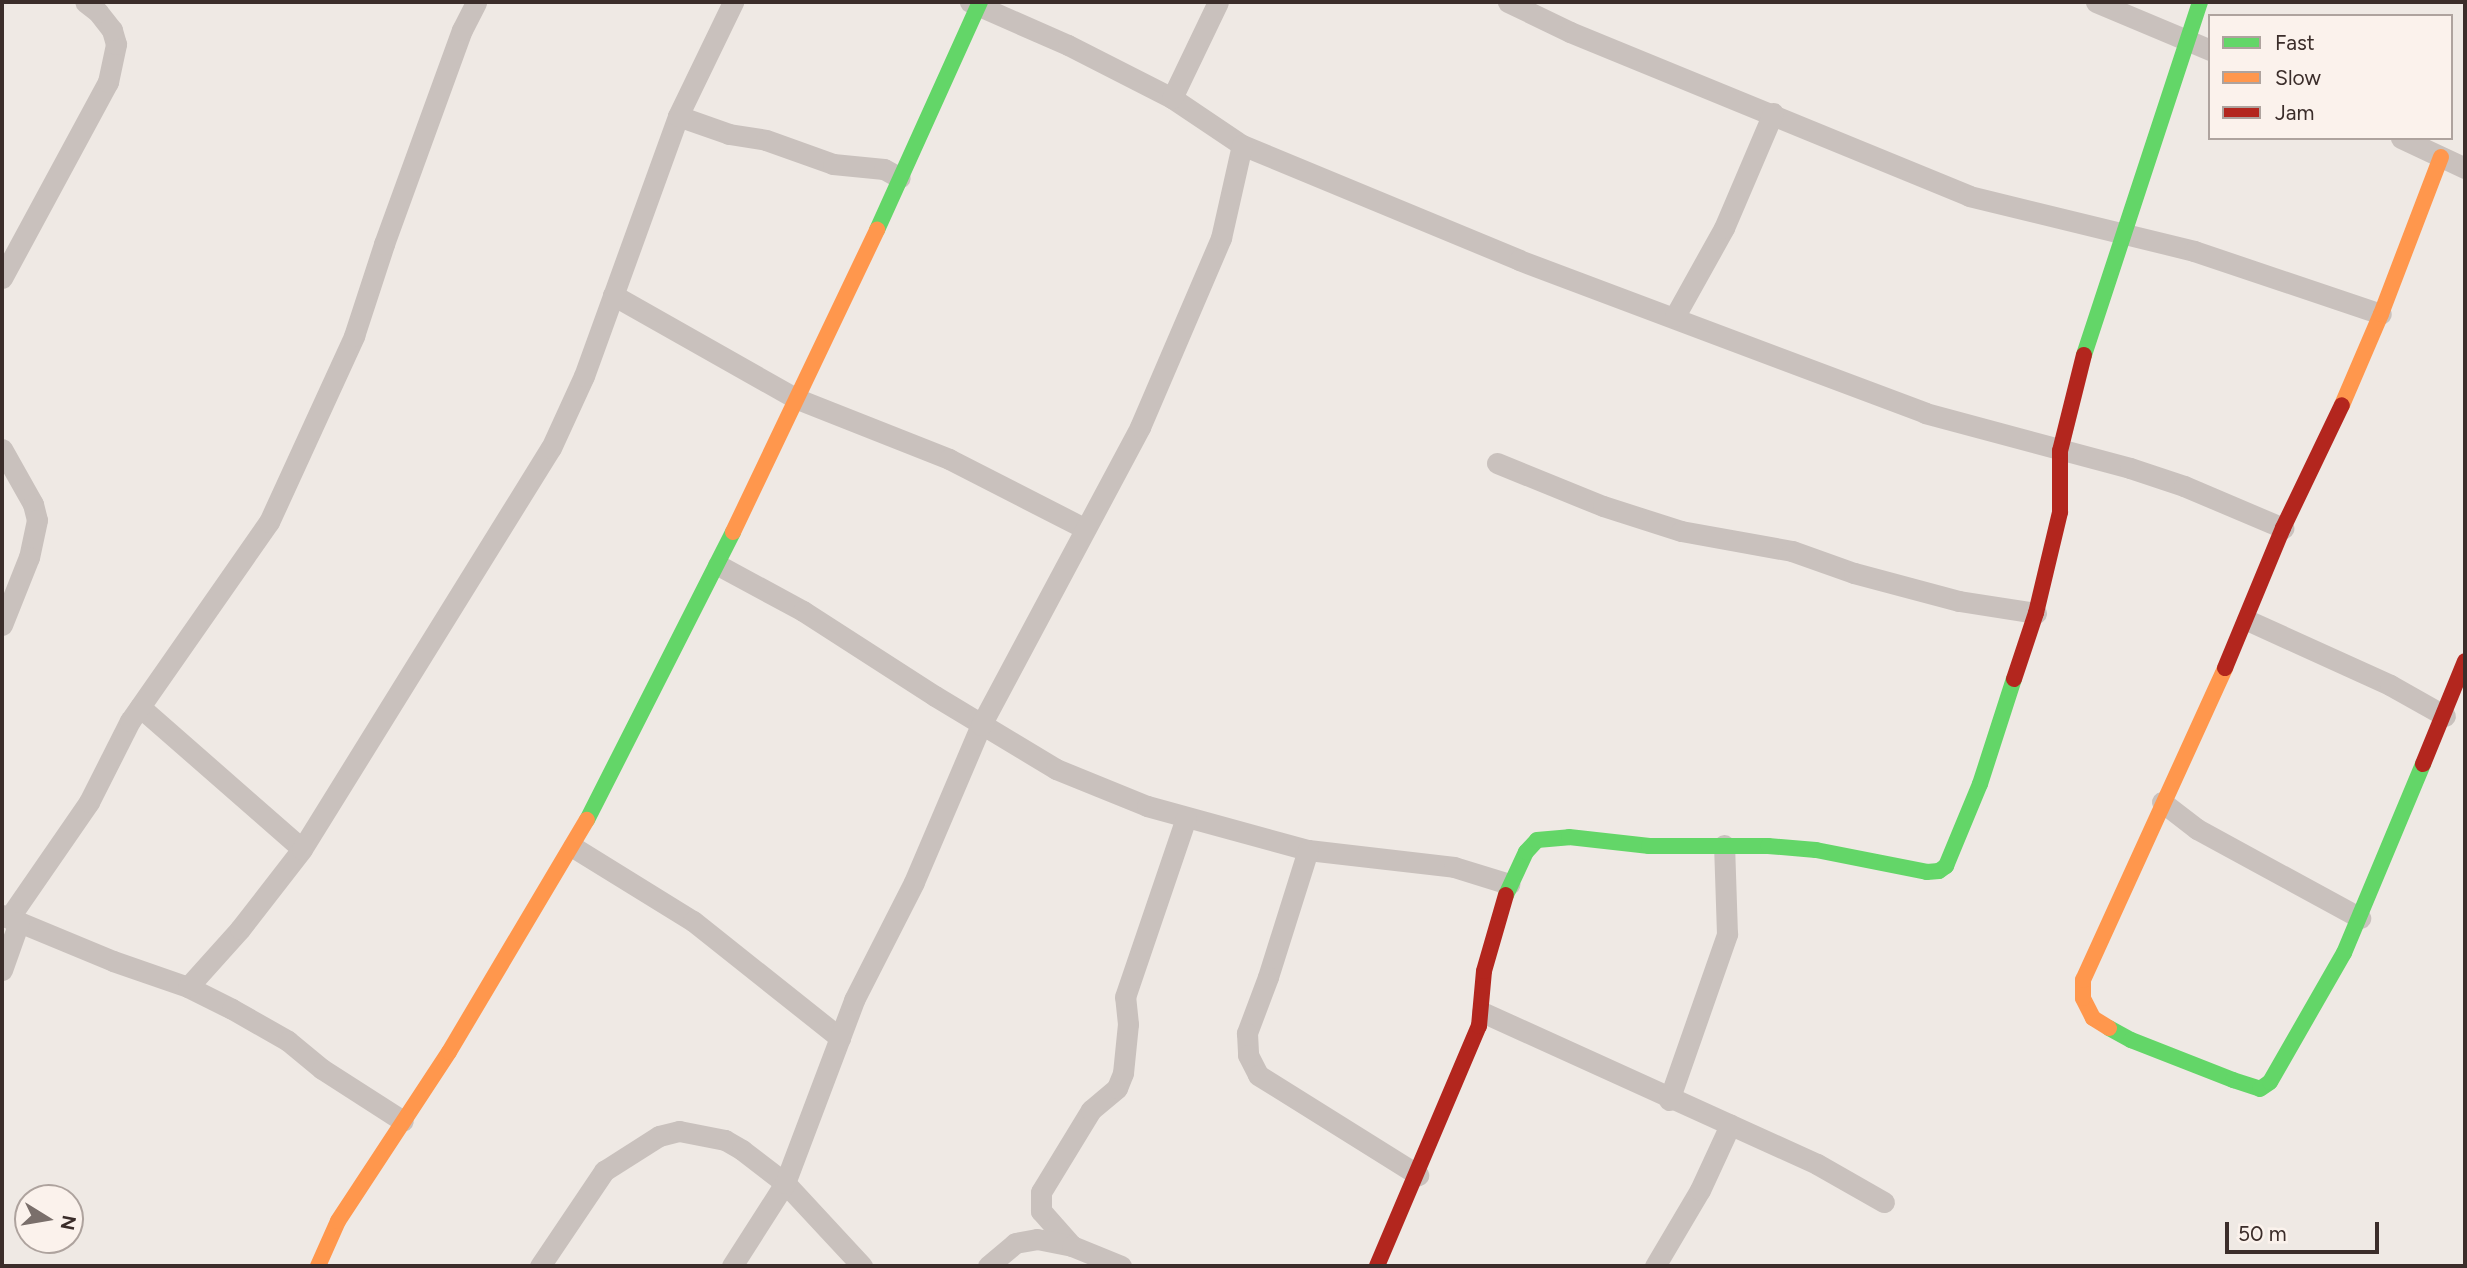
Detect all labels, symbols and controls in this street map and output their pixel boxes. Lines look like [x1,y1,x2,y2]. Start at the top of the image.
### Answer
legend [2208,14,2453,140]
text: Fast [2275,30,2315,55]
text: Slow [2275,65,2321,90]
text: Jam [2275,100,2314,125]
north arrow [14,1184,84,1254]
scale bar [2229,1208,2383,1252]
text: N [55,1213,81,1232]
text: 50 m [2238,1221,2287,1246]

